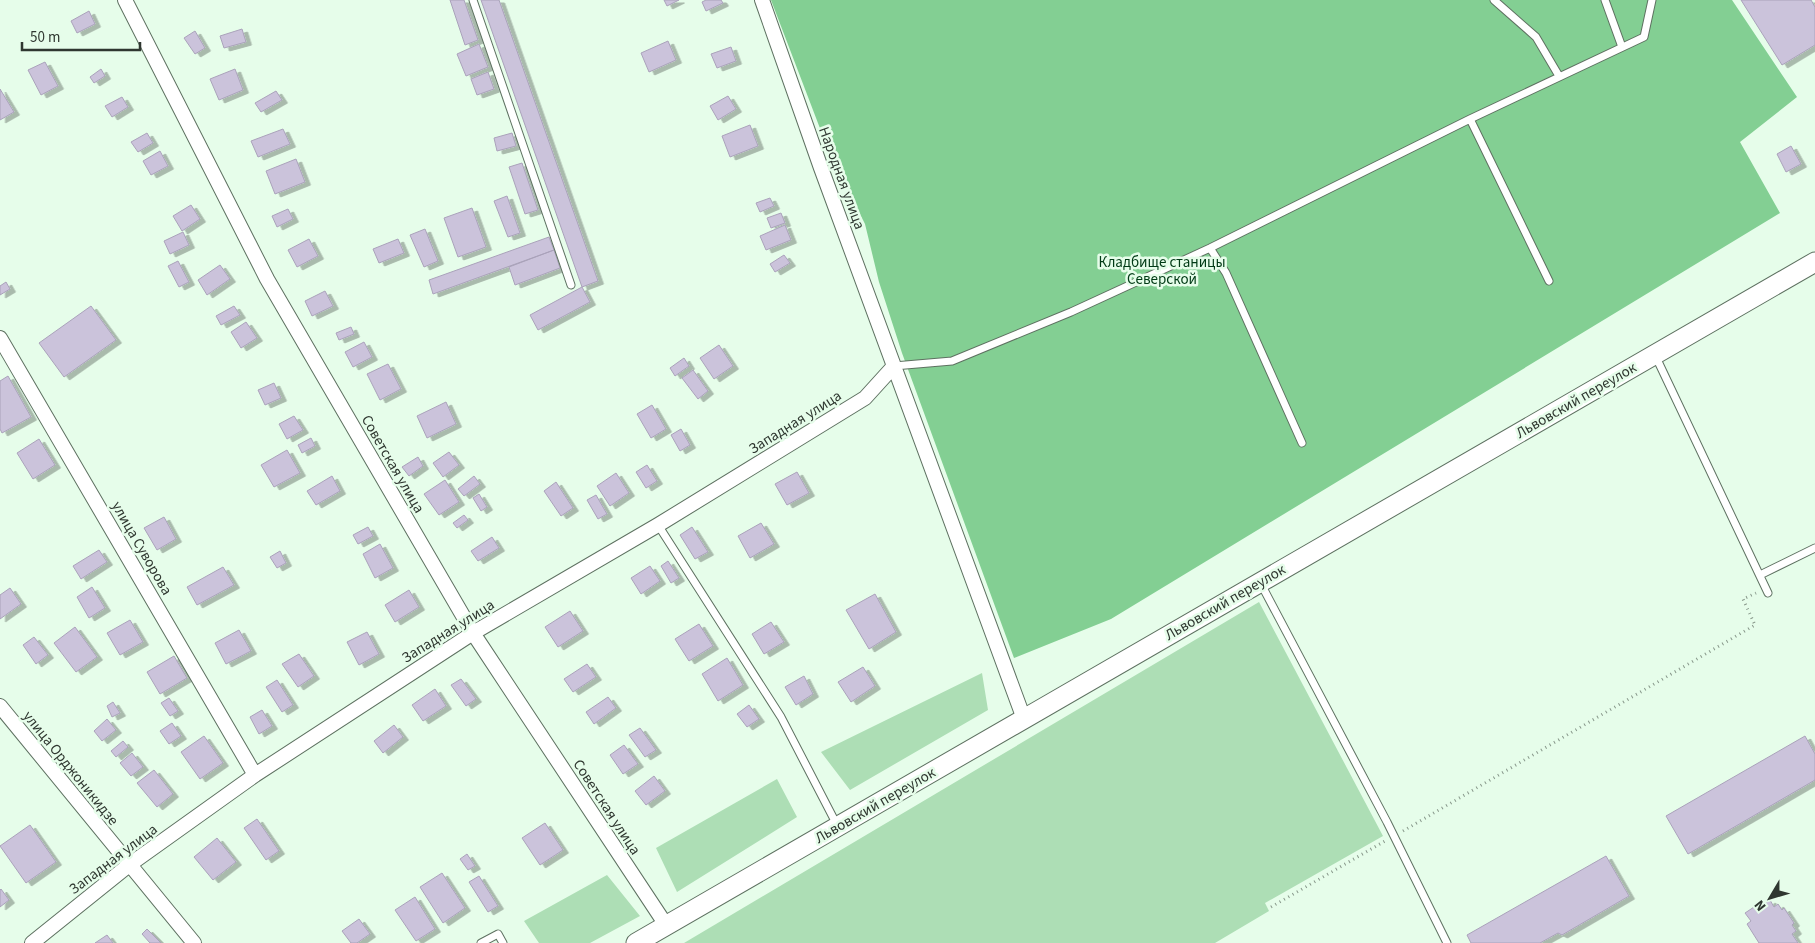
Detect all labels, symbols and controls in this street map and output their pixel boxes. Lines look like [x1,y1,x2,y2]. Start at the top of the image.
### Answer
scale bar [22,20,140,52]
text: 50 m [30,27,60,48]
street label: Народная улица [813,124,870,232]
park label: Кладбище станицы Северской [1098,252,1226,290]
street label: Львовский переулок [1512,357,1641,444]
street label: Западная улица [745,386,846,459]
street label: Советская улица [356,411,429,517]
street label: улица Суворова [106,497,177,599]
street label: Львовский переулок [1161,559,1290,646]
street label: Западная улица [398,595,499,668]
street label: улица Орджоникидзе [18,707,123,830]
street label: Советская улица [568,755,645,859]
street label: Львовский переулок [811,762,940,849]
street label: Западная улица [65,819,162,900]
north arrow [1745,873,1795,923]
text: N [1750,896,1771,915]

